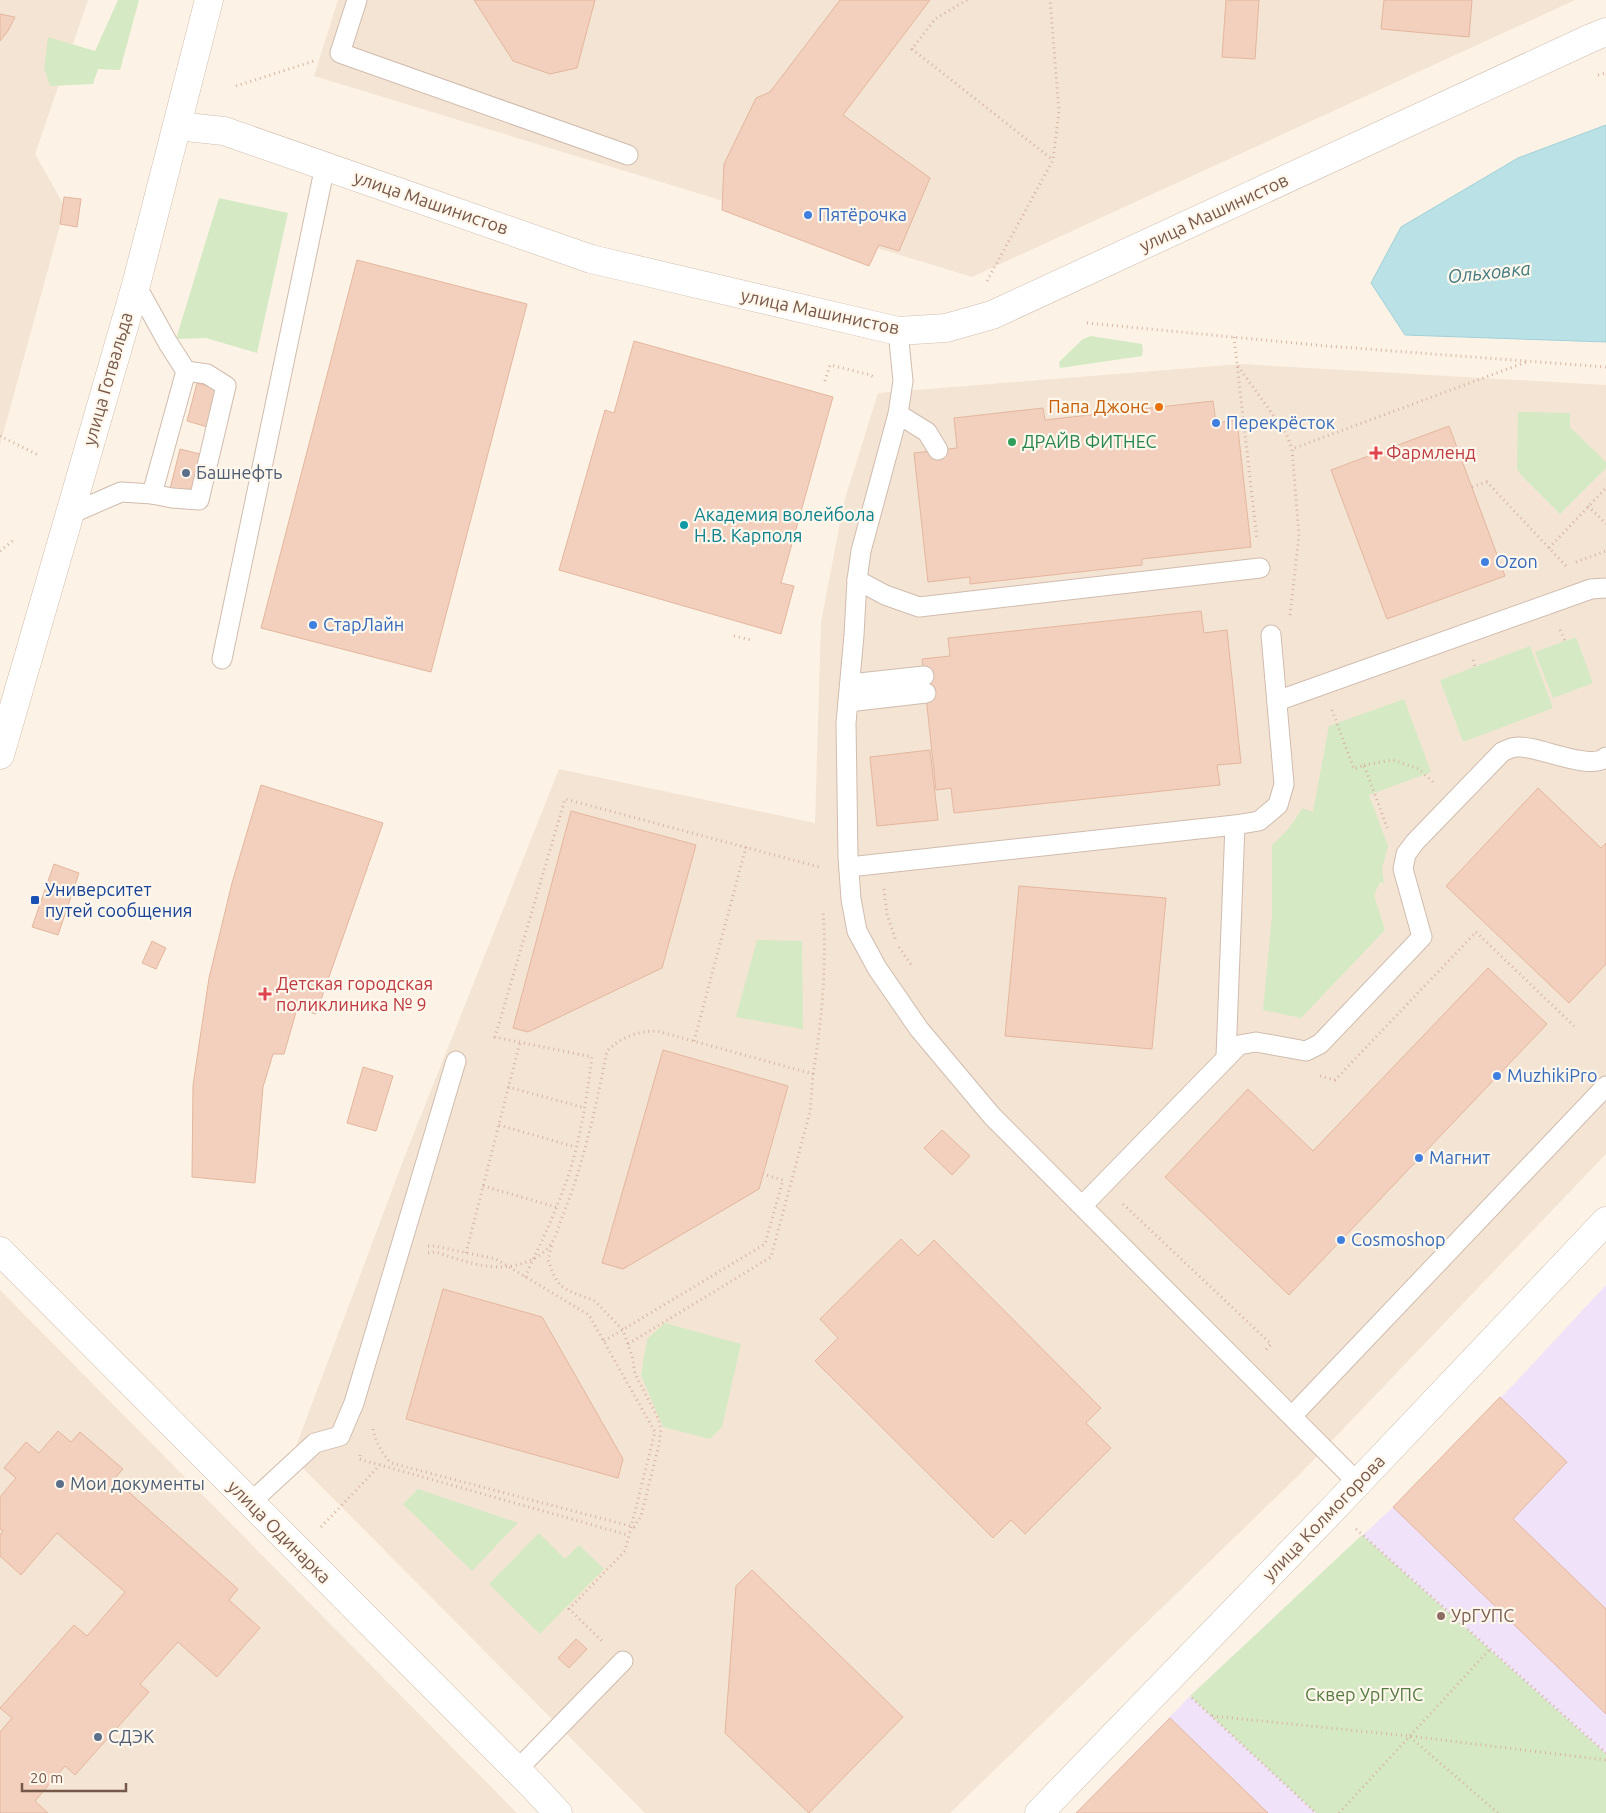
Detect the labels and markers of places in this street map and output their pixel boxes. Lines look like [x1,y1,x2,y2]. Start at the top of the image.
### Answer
place label: Пятёрочка [818,204,907,224]
marker: Пятёрочка [802,209,814,221]
place label: Папа Джонс [1048,396,1149,416]
marker: Папа Джонс [1153,401,1165,413]
place label: Перекрёсток [1226,412,1335,432]
marker: Перекрёсток [1210,417,1222,429]
place label: ДРАЙВ ФИТНЕС [1022,431,1157,451]
marker: ДРАЙВ ФИТНЕС [1006,436,1018,448]
place label: Фармленд [1386,442,1476,462]
marker: Фармленд [1370,447,1382,459]
place label: Башнефть [196,462,282,482]
marker: Башнефть [180,467,192,479]
place label: Академия волейбола Н.В. Карполя [694,504,875,545]
marker: Академия волейбола Н.В. Карполя [678,519,690,531]
place label: Ozon [1495,551,1538,571]
marker: Ozon [1479,556,1491,568]
place label: СтарЛайн [323,614,404,634]
marker: СтарЛайн [307,619,319,631]
place label: Университет путей сообщения [45,879,193,920]
marker: Университет путей сообщения [29,894,41,906]
place label: Детская городская поликлиника № 9 [276,973,433,1014]
marker: Детская городская поликлиника № 9 [258,987,272,1001]
place label: MuzhikiPro [1507,1065,1597,1085]
marker: MuzhikiPro [1491,1070,1503,1082]
place label: Магнит [1429,1147,1490,1167]
marker: Магнит [1413,1152,1425,1164]
place label: Cosmoshop [1351,1229,1446,1249]
marker: Cosmoshop [1335,1234,1347,1246]
place label: Мои документы [70,1473,205,1493]
marker: Мои документы [54,1478,66,1490]
place label: УрГУПС [1451,1605,1514,1625]
marker: УрГУПС [1435,1610,1447,1622]
place label: СДЭК [108,1726,154,1746]
marker: СДЭК [92,1731,104,1743]

